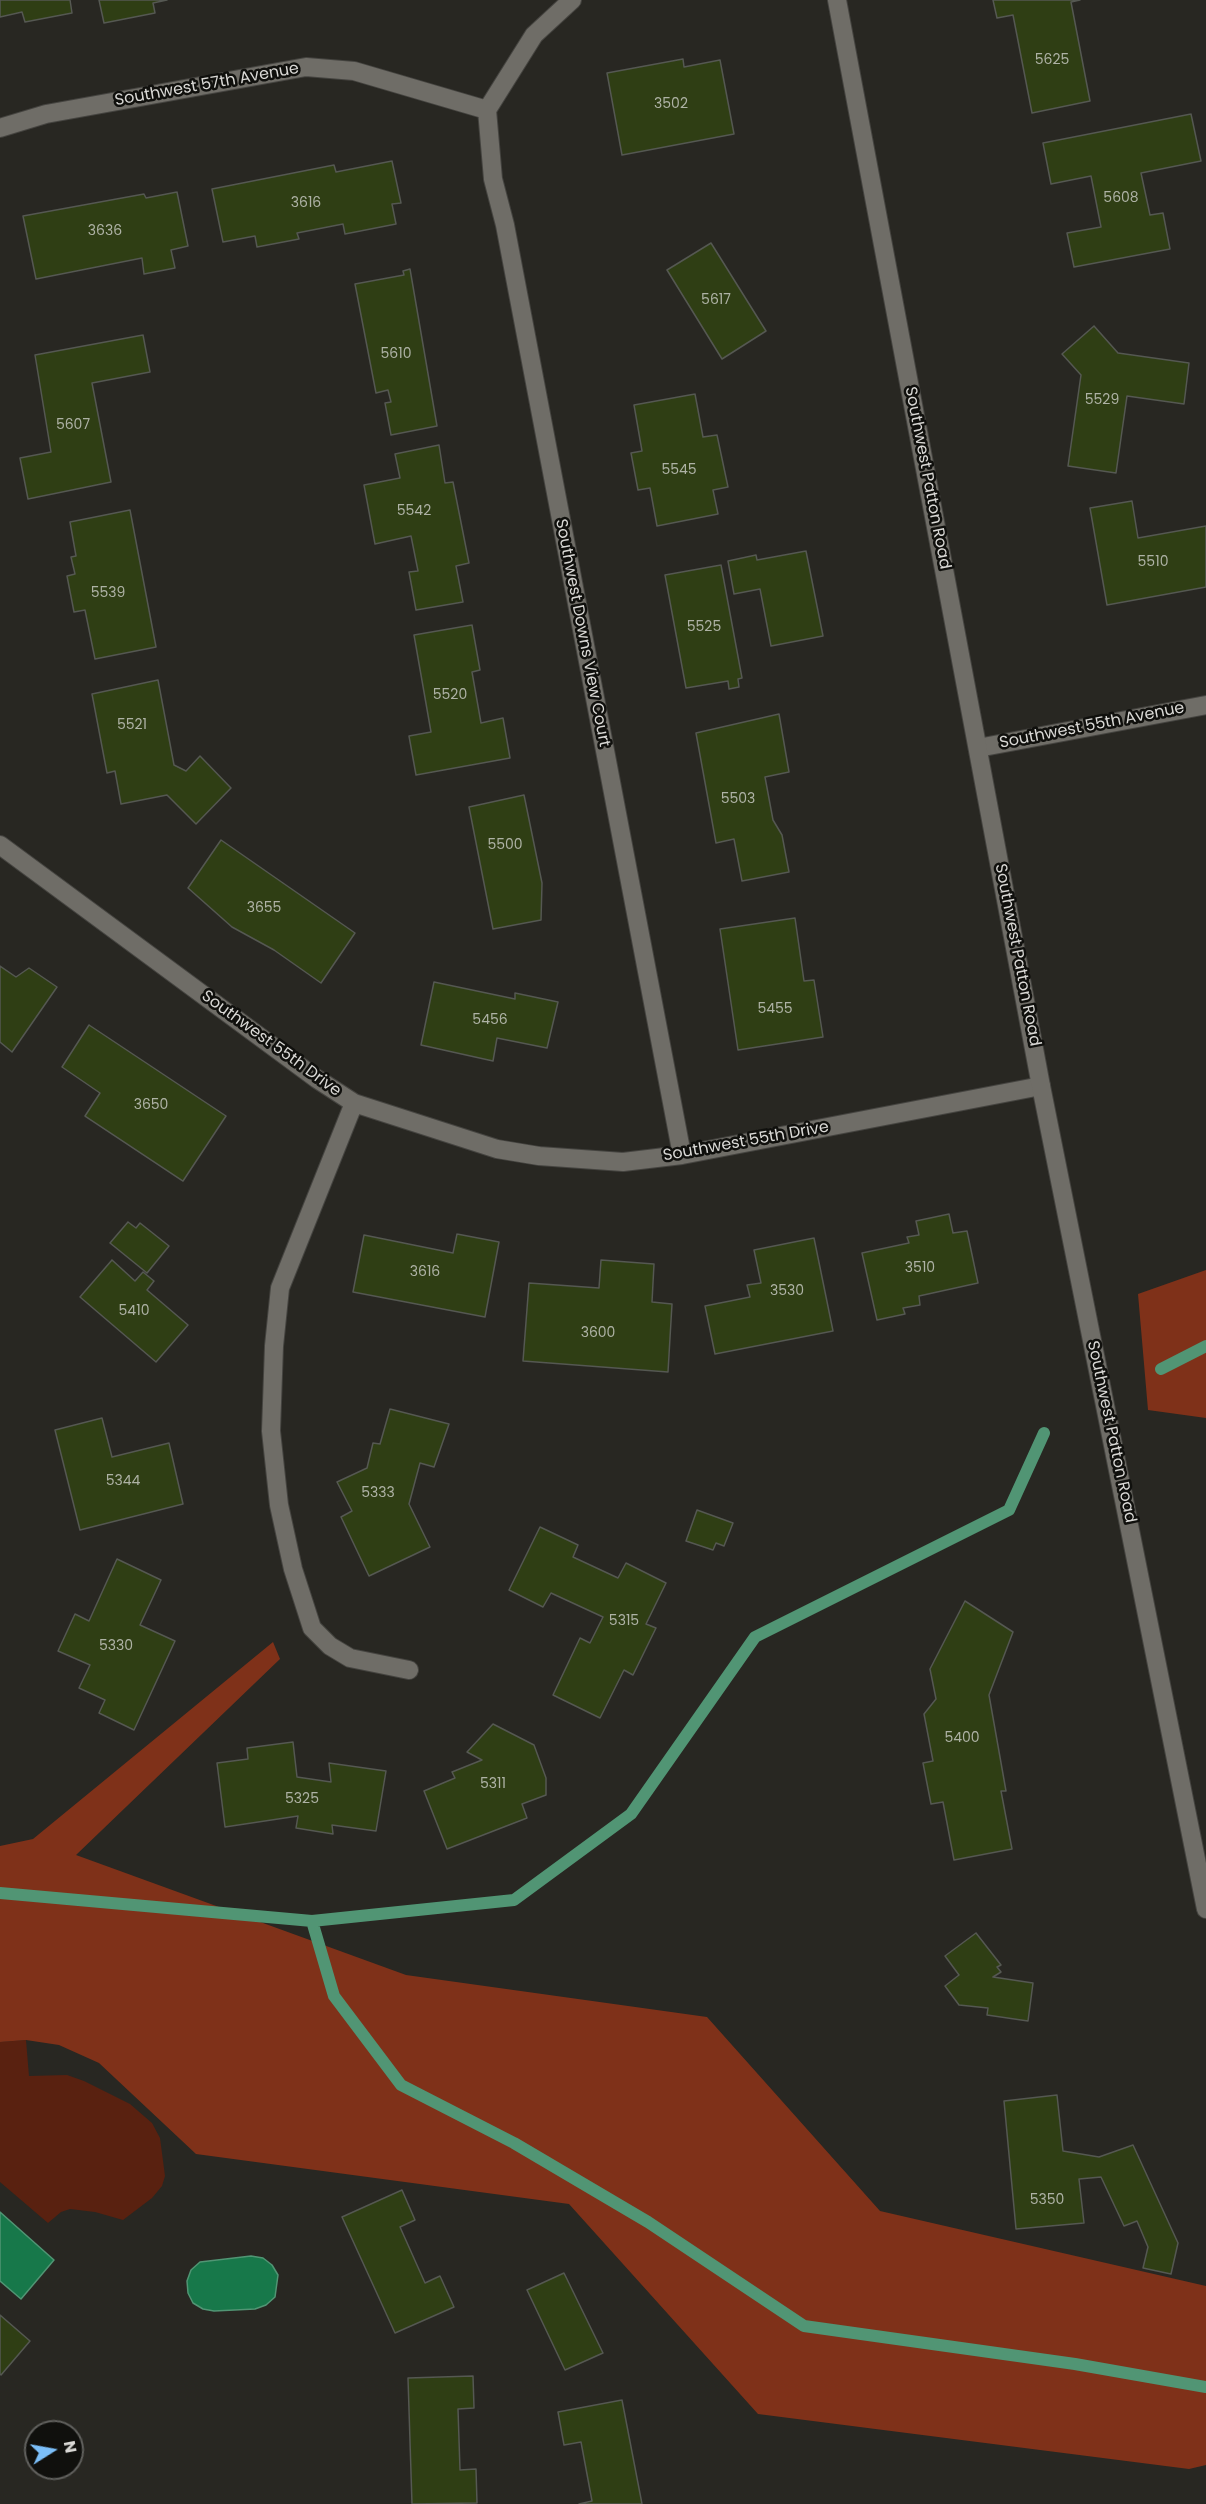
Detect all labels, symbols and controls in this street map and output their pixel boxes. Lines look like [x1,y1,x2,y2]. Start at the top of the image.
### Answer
house number: 5625 [1035,52,1069,68]
street label: Southwest 57th Avenue [113,59,301,111]
house number: 3502 [654,96,688,112]
house number: 5608 [1103,190,1139,206]
house number: 3616 [291,195,321,211]
house number: 3636 [88,223,122,239]
house number: 5617 [701,292,731,308]
house number: 5610 [381,346,411,362]
street label: Southwest Patton Road [900,385,954,571]
house number: 5529 [1085,392,1119,408]
house number: 5607 [56,417,90,433]
house number: 5545 [661,462,697,478]
house number: 5542 [397,503,431,519]
street label: Southwest Downs View Court [550,517,614,749]
house number: 5510 [1138,554,1168,570]
house number: 5539 [91,585,125,601]
house number: 5525 [687,619,721,635]
house number: 5520 [433,687,467,703]
street label: Southwest 55th Avenue [998,699,1186,753]
house number: 5521 [117,717,147,733]
house number: 5503 [721,791,755,807]
house number: 5500 [487,837,523,853]
street label: Southwest Patton Road [990,862,1044,1048]
house number: 3655 [247,900,281,916]
street label: Southwest 55th Drive [197,987,345,1101]
house number: 5455 [757,1001,793,1017]
house number: 5456 [472,1012,508,1028]
house number: 3650 [134,1097,168,1113]
street label: Southwest 55th Drive [662,1118,830,1166]
house number: 3510 [905,1260,935,1276]
house number: 3616 [410,1264,440,1280]
house number: 3530 [770,1283,804,1299]
house number: 5410 [119,1303,149,1319]
house number: 3600 [581,1325,615,1341]
street label: Southwest Patton Road [1082,1339,1140,1525]
house number: 5344 [106,1473,140,1489]
house number: 5333 [361,1485,395,1501]
house number: 5315 [609,1613,639,1629]
house number: 5330 [99,1638,133,1654]
house number: 5400 [944,1730,980,1746]
house number: 5311 [480,1776,506,1792]
house number: 5325 [285,1791,319,1807]
house number: 5350 [1030,2192,1064,2208]
north arrow [24,2420,84,2480]
text: N [58,2439,83,2455]

